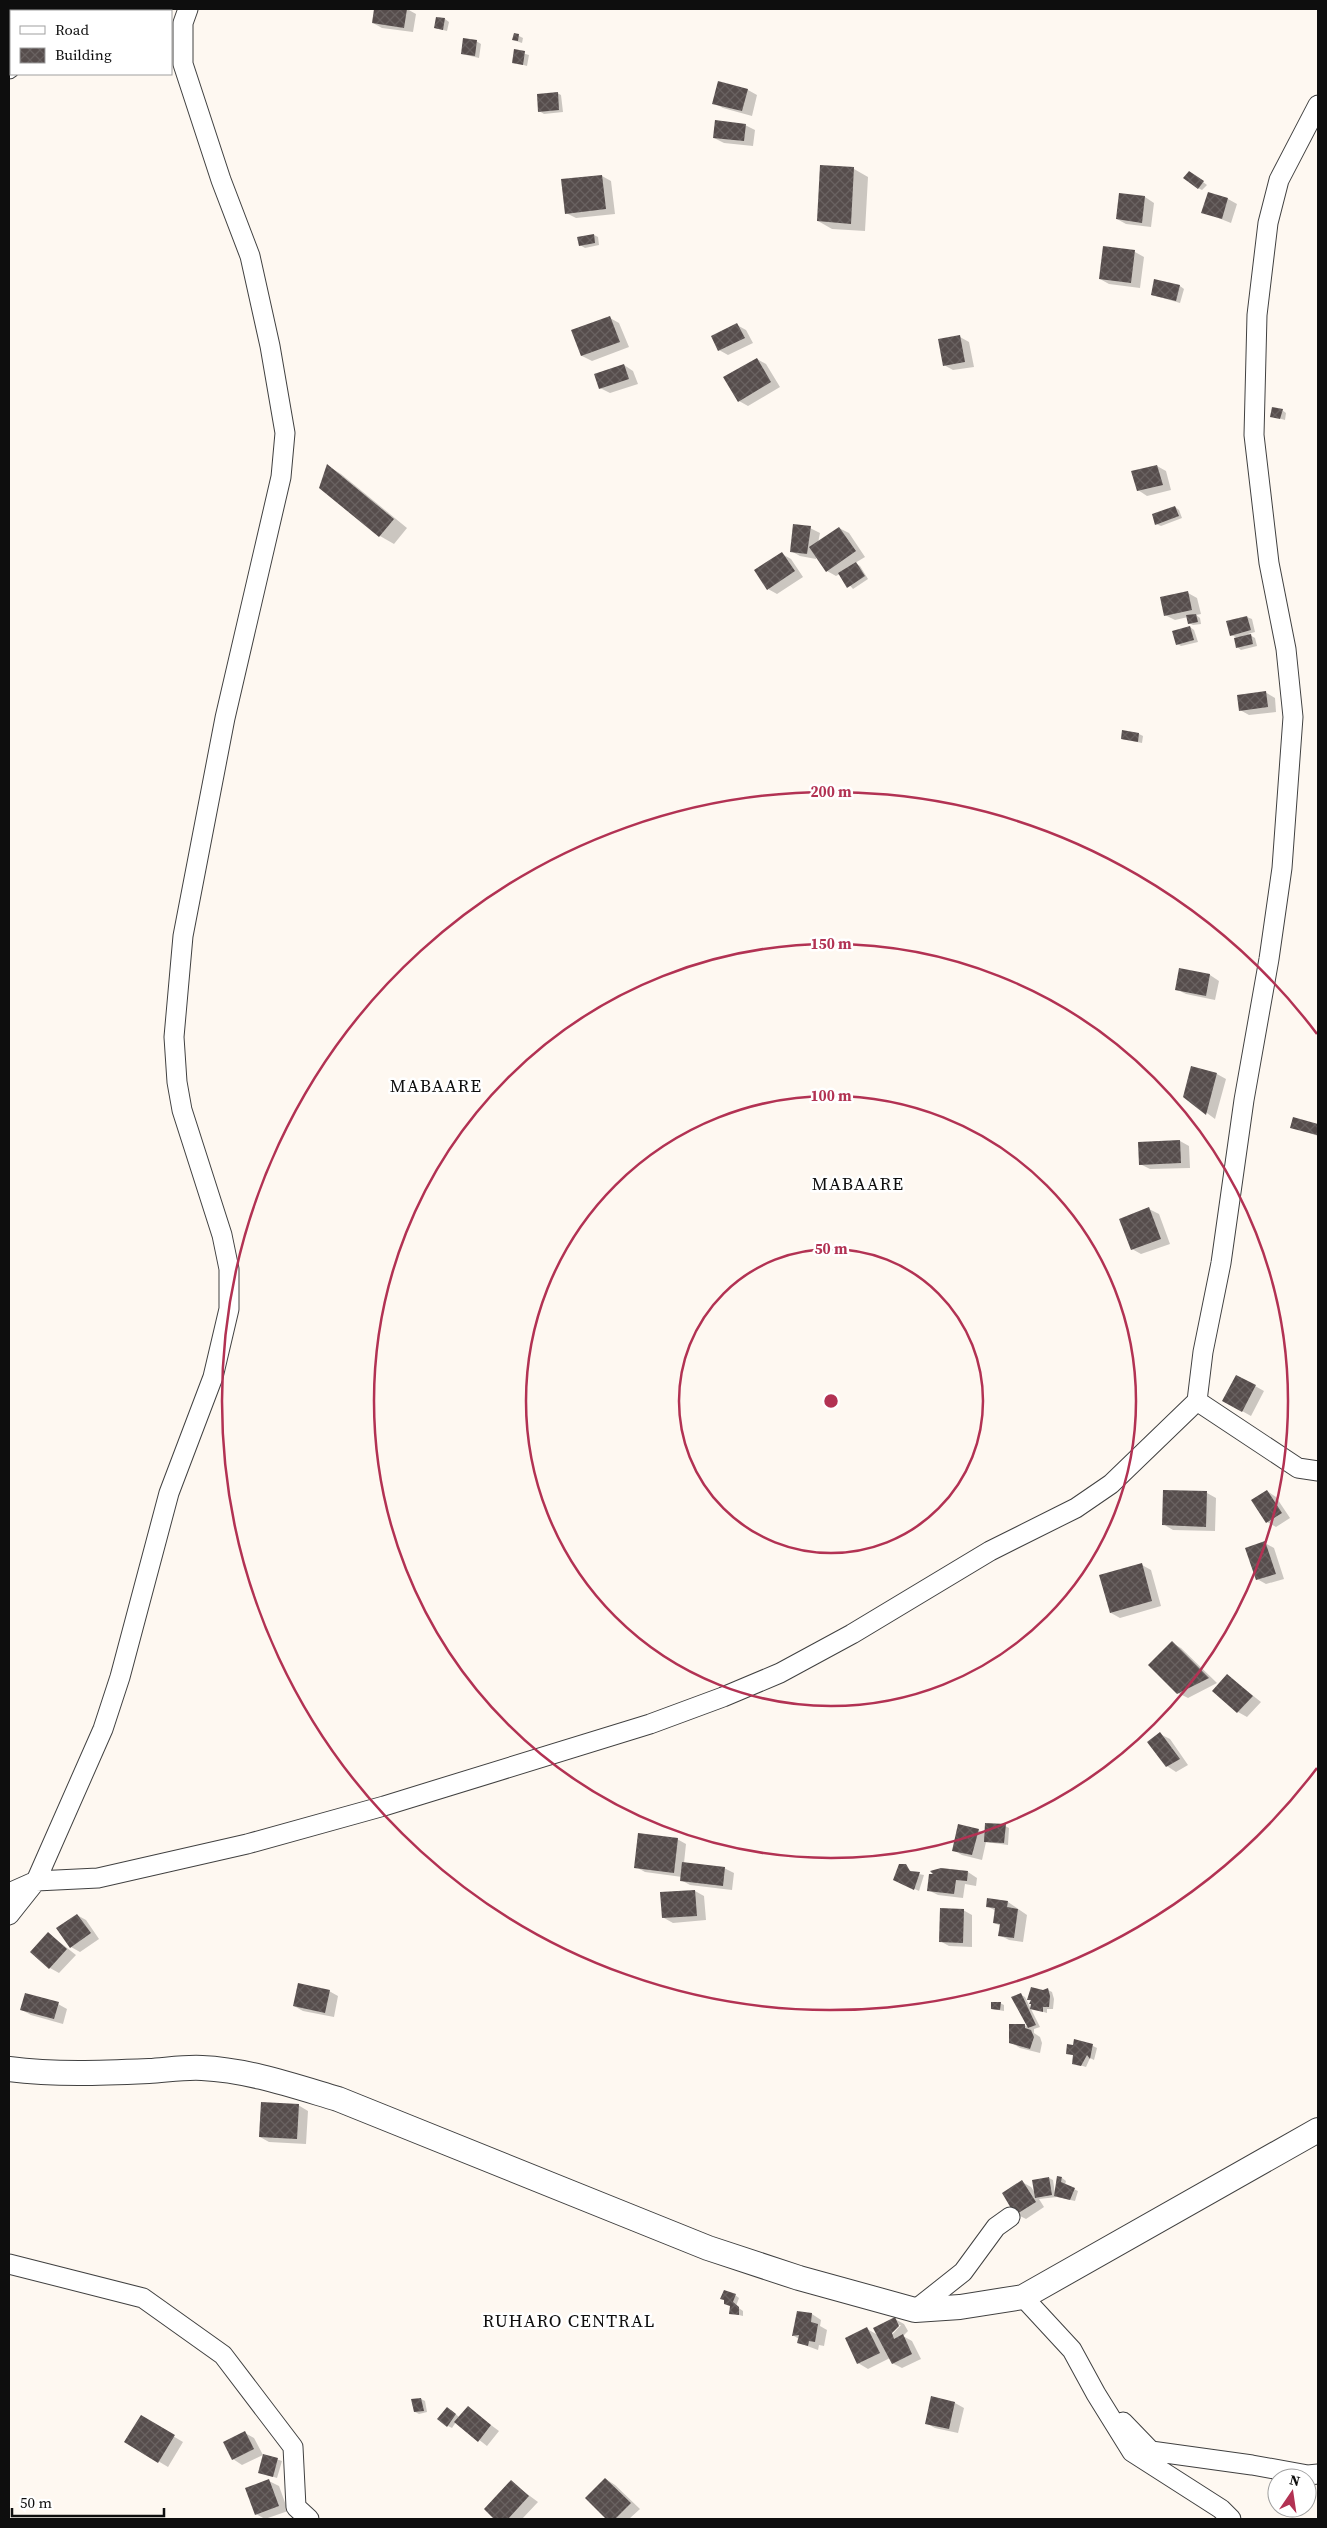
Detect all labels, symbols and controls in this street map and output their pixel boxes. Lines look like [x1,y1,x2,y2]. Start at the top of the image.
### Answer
legend [10,10,172,75]
text: Road [55,19,89,40]
text: Building [55,44,112,65]
text: 200 m [810,781,852,802]
text: 150 m [810,933,852,954]
district label: MABAARE [390,1073,482,1098]
text: 100 m [810,1085,852,1106]
district label: MABAARE [812,1171,904,1196]
text: 50 m [814,1238,848,1259]
centre of rings [822,1392,840,1410]
district label: RUHARO CENTRAL [483,2308,655,2333]
north arrow [1267,2468,1317,2518]
text: N [1288,2469,1302,2491]
scale bar [12,2486,165,2518]
text: 50 m [20,2492,52,2513]

